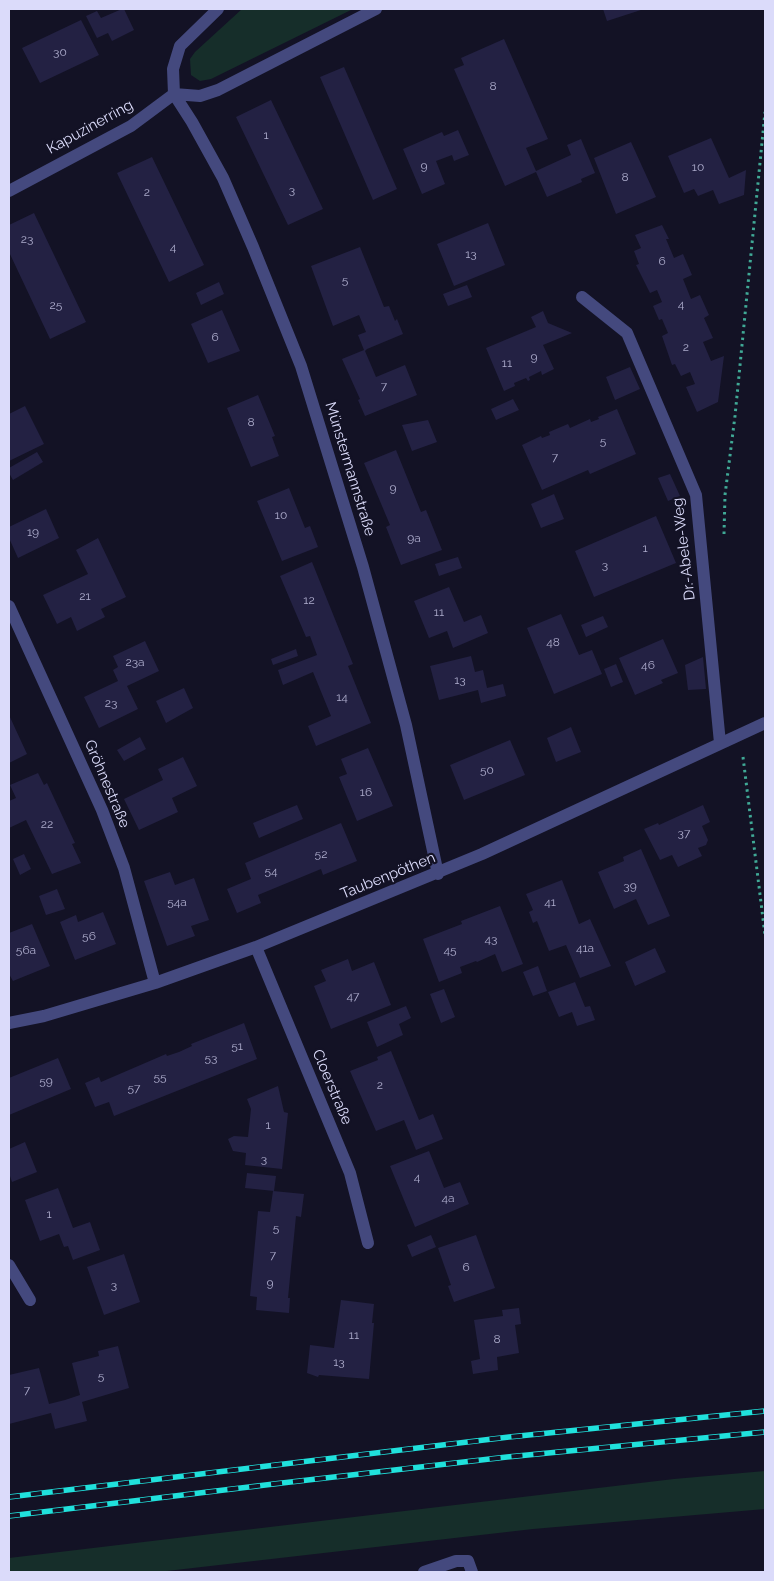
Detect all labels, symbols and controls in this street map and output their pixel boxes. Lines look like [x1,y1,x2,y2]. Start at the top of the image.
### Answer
house number: 30 [53,45,67,59]
house number: 8 [489,79,497,93]
street label: Kapuzinerring [44,96,136,158]
house number: 1 [263,128,269,142]
house number: 9 [420,159,428,173]
house number: 10 [692,160,704,174]
house number: 8 [621,170,629,184]
house number: 3 [289,183,295,197]
house number: 2 [144,185,150,199]
house number: 23 [21,232,33,246]
house number: 4 [170,240,176,254]
house number: 13 [465,247,477,261]
house number: 6 [658,254,666,268]
house number: 5 [342,273,348,287]
house number: 4 [678,297,684,311]
house number: 25 [50,298,62,312]
house number: 6 [211,330,219,344]
house number: 2 [683,340,689,354]
house number: 9 [530,350,538,364]
house number: 11 [502,356,512,370]
house number: 7 [381,379,387,393]
street label: Münstermannstraße [321,400,379,538]
house number: 8 [247,415,255,429]
house number: 5 [600,434,606,448]
house number: 7 [552,450,558,464]
house number: 9 [389,481,397,495]
street label: Dr.-Abele-Weg [669,497,699,601]
house number: 10 [275,508,287,522]
house number: 19 [27,525,39,539]
house number: 9a [407,531,421,545]
house number: 1 [642,541,648,555]
house number: 3 [602,558,608,572]
house number: 21 [79,589,91,603]
house number: 12 [303,593,315,607]
house number: 11 [434,605,444,619]
house number: 48 [546,635,560,649]
house number: 23a [125,655,145,669]
house number: 46 [641,658,655,672]
house number: 13 [454,673,466,687]
house number: 14 [336,690,348,704]
house number: 23 [105,696,117,710]
street label: Gröhnestraße [80,737,134,831]
house number: 50 [480,763,494,777]
house number: 16 [360,785,372,799]
house number: 22 [41,817,53,831]
house number: 37 [678,826,690,840]
house number: 52 [315,847,327,861]
street label: Taubenpöthen [338,849,438,903]
house number: 54 [264,864,278,878]
house number: 39 [623,879,637,893]
house number: 54a [167,895,187,909]
house number: 41 [544,895,556,909]
house number: 56 [82,929,96,943]
house number: 43 [485,932,497,946]
house number: 41a [576,941,594,955]
house number: 56a [16,943,36,957]
house number: 45 [443,943,457,957]
house number: 47 [347,989,359,1003]
house number: 51 [231,1039,243,1053]
street label: Cloerstraße [308,1047,356,1127]
house number: 53 [205,1051,217,1065]
house number: 55 [153,1070,167,1084]
house number: 59 [39,1074,53,1088]
house number: 2 [377,1078,383,1092]
house number: 57 [128,1081,140,1095]
house number: 1 [265,1118,271,1132]
house number: 3 [261,1152,267,1166]
house number: 4 [414,1170,420,1184]
house number: 4a [441,1191,455,1205]
house number: 1 [46,1207,52,1221]
house number: 5 [273,1221,279,1235]
house number: 7 [270,1248,276,1262]
house number: 6 [462,1260,470,1274]
house number: 9 [266,1276,274,1290]
house number: 3 [111,1278,117,1292]
house number: 11 [349,1328,359,1342]
house number: 8 [493,1332,501,1346]
house number: 13 [333,1355,345,1369]
house number: 5 [98,1369,104,1383]
house number: 7 [24,1383,30,1397]

